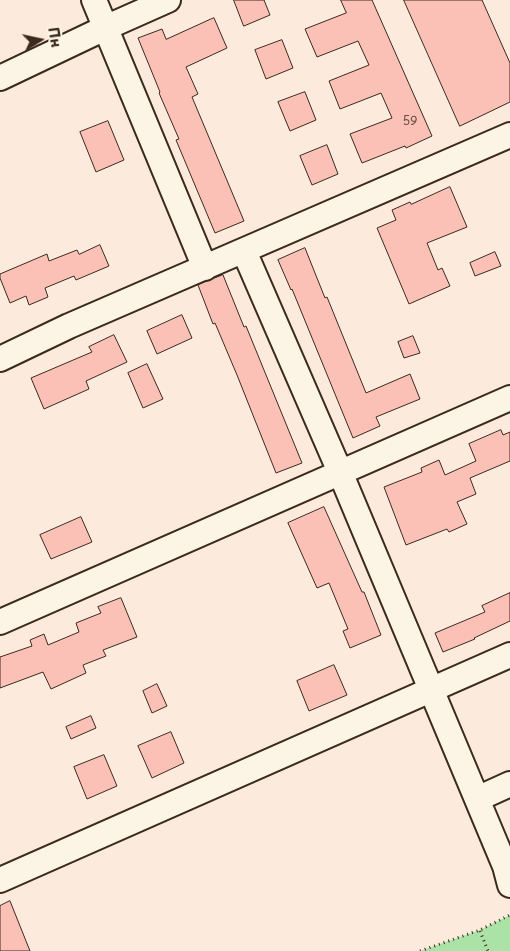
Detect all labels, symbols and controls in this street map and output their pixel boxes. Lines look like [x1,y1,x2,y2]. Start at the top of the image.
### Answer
north arrow [15,15,65,65]
text: Пн [43,25,67,49]
house number: 59 [403,115,417,129]

